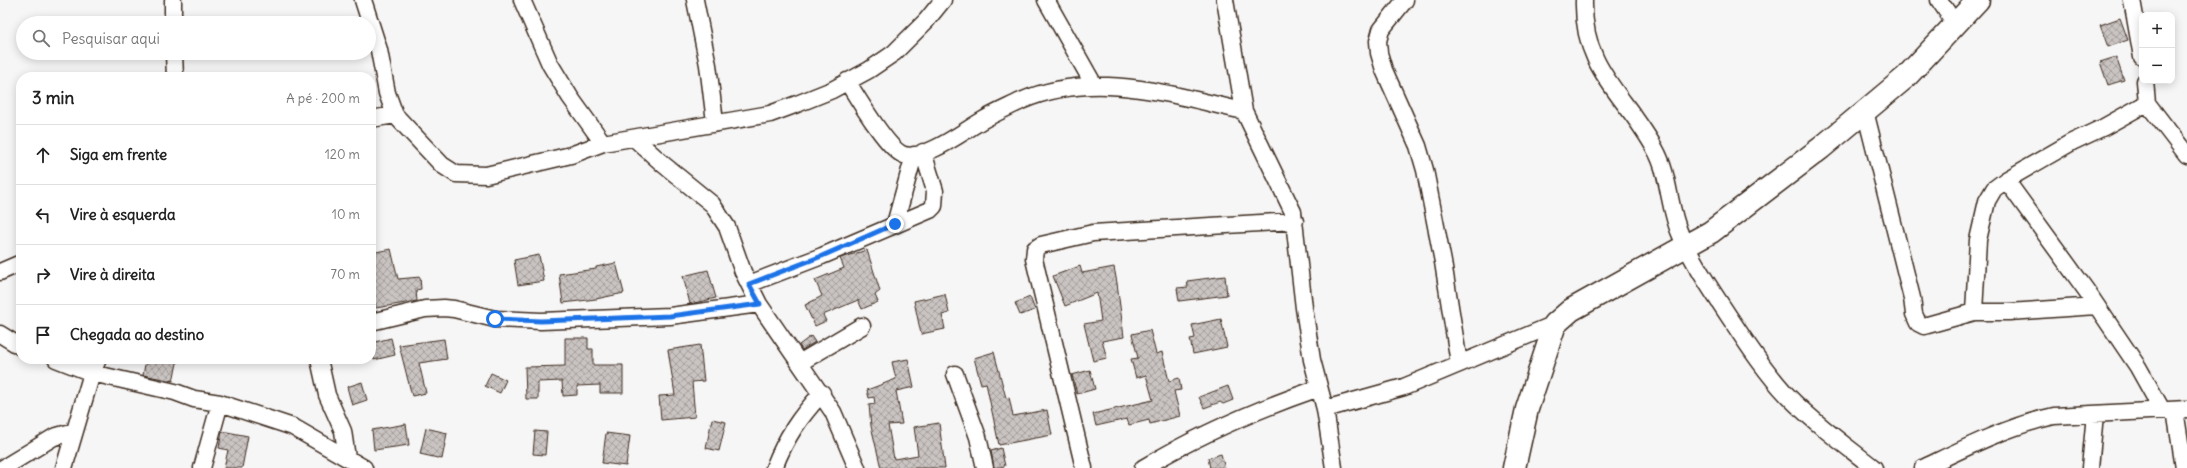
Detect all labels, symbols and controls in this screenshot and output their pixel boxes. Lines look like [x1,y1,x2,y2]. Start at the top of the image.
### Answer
map controls [2139,12,2175,84]
button: + [2139,12,2175,48]
search box [16,16,376,60]
icon: search [30,27,52,49]
text: Pesquisar aqui [62,29,160,48]
button: − [2139,48,2175,84]
text: 3 min [32,87,74,109]
text: A pé · 200 m [286,90,360,107]
icon: ahead [32,144,54,166]
text: Siga em frente [70,145,167,164]
text: 120 m [325,146,360,163]
icon: left [32,204,54,226]
text: Vire à esquerda [70,205,176,224]
text: 10 m [332,206,360,223]
route end [886,215,904,233]
icon: right [32,264,54,286]
text: Vire à direita [70,265,155,284]
text: 70 m [331,266,360,283]
route start [486,310,504,328]
icon: arrive [32,324,54,346]
text: Chegada ao destino [70,325,204,344]

